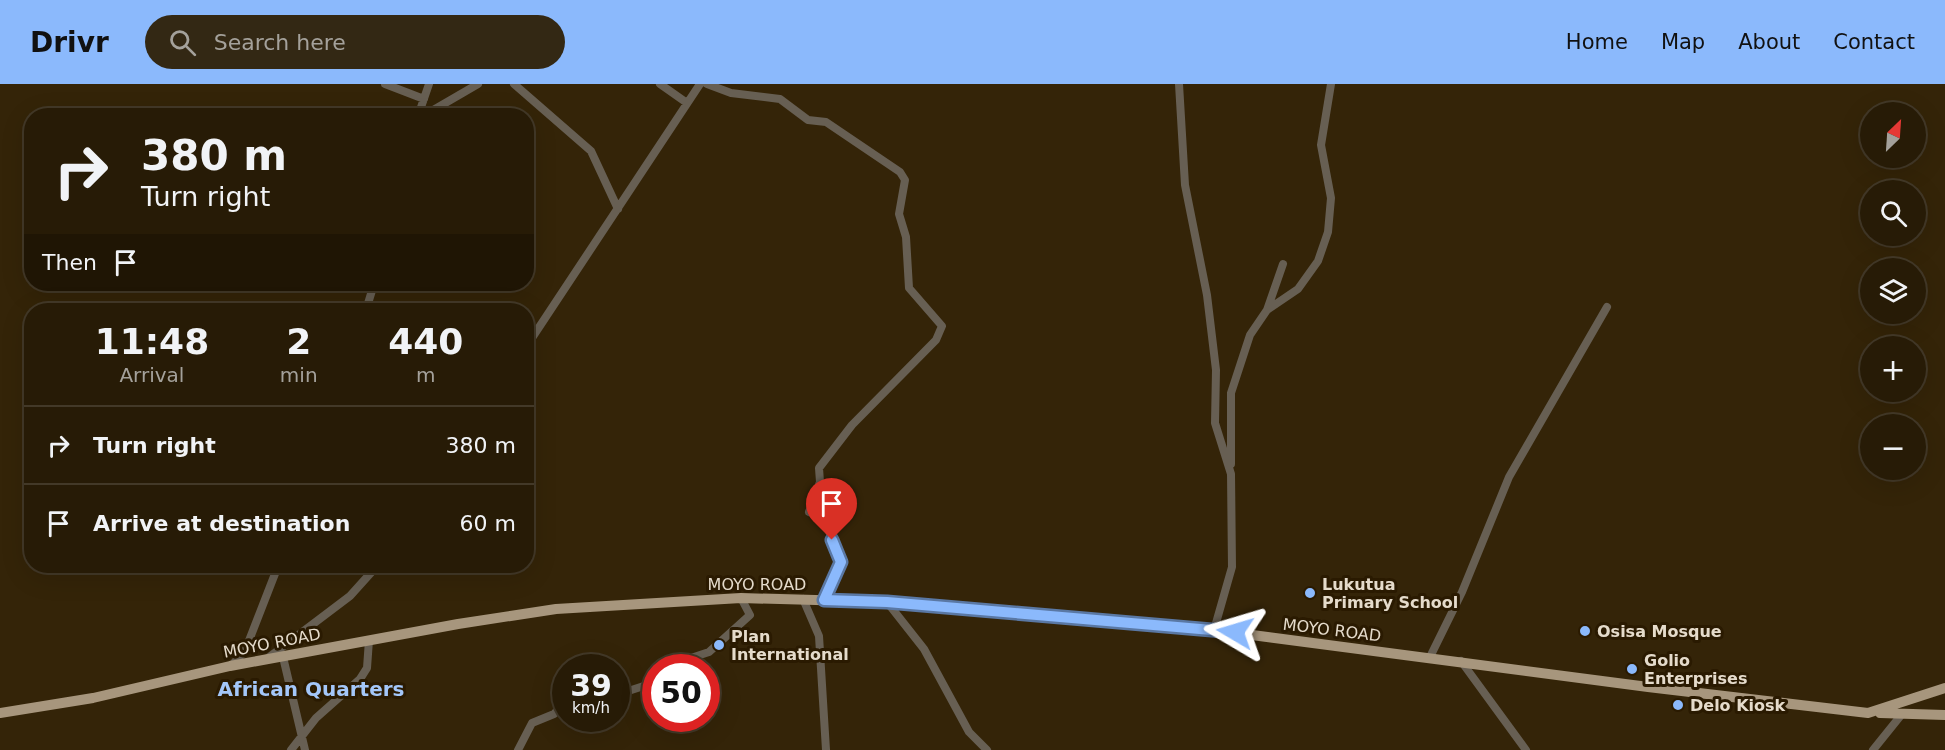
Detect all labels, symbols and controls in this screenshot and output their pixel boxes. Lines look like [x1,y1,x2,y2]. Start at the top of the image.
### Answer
search box [145,15,565,69]
text: Drivr [30,26,109,59]
icon: search [166,26,199,59]
text: Search here [214,30,346,55]
text: Home [1566,30,1628,54]
text: Map [1661,30,1705,54]
text: About [1738,30,1800,54]
text: Contact [1833,30,1915,54]
north arrow [1860,102,1926,168]
map controls [1860,102,1926,480]
text: 380 m [141,131,287,180]
icon: right [42,132,120,210]
button: search [1860,180,1926,246]
text: Turn right [141,181,270,212]
icon: arrive [109,246,142,279]
text: Then [42,250,97,275]
button: layers [1860,258,1926,324]
text: 11:48 [95,321,209,362]
text: 2 [286,321,311,362]
text: 440 [388,321,463,362]
button: + [1860,336,1926,402]
text: Arrival [119,363,184,387]
text: min [280,363,318,387]
text: m [416,363,436,387]
button: − [1860,414,1926,480]
icon: right [42,429,75,462]
text: Turn right [93,433,216,458]
text: 380 m [446,433,516,458]
pin [806,478,857,540]
icon: arrive [815,487,848,520]
icon: arrive [42,507,75,540]
text: Arrive at destination [93,511,350,536]
text: 60 m [460,511,516,536]
street label: MOYO ROAD [708,575,806,594]
place label: Lukutua Primary School [1322,575,1458,612]
marker: Lukutua Primary School [1303,586,1317,600]
position arrow [1203,600,1267,664]
street label: MOYO ROAD [1282,615,1382,645]
place label: Osisa Mosque [1597,622,1722,641]
street label: MOYO ROAD [222,624,322,662]
marker: Osisa Mosque [1578,624,1592,638]
place label: Plan International [731,627,849,664]
marker: Plan International [712,638,726,652]
place label: Golio Enterprises [1644,651,1747,688]
speed limit sign: 50 [642,654,720,732]
marker: Golio Enterprises [1625,662,1639,676]
text: 39 [570,668,612,703]
district label: African Quarters [218,677,404,701]
place label: Delo Kiosk [1690,696,1786,715]
marker: Delo Kiosk [1671,698,1685,712]
text: km/h [572,699,610,717]

